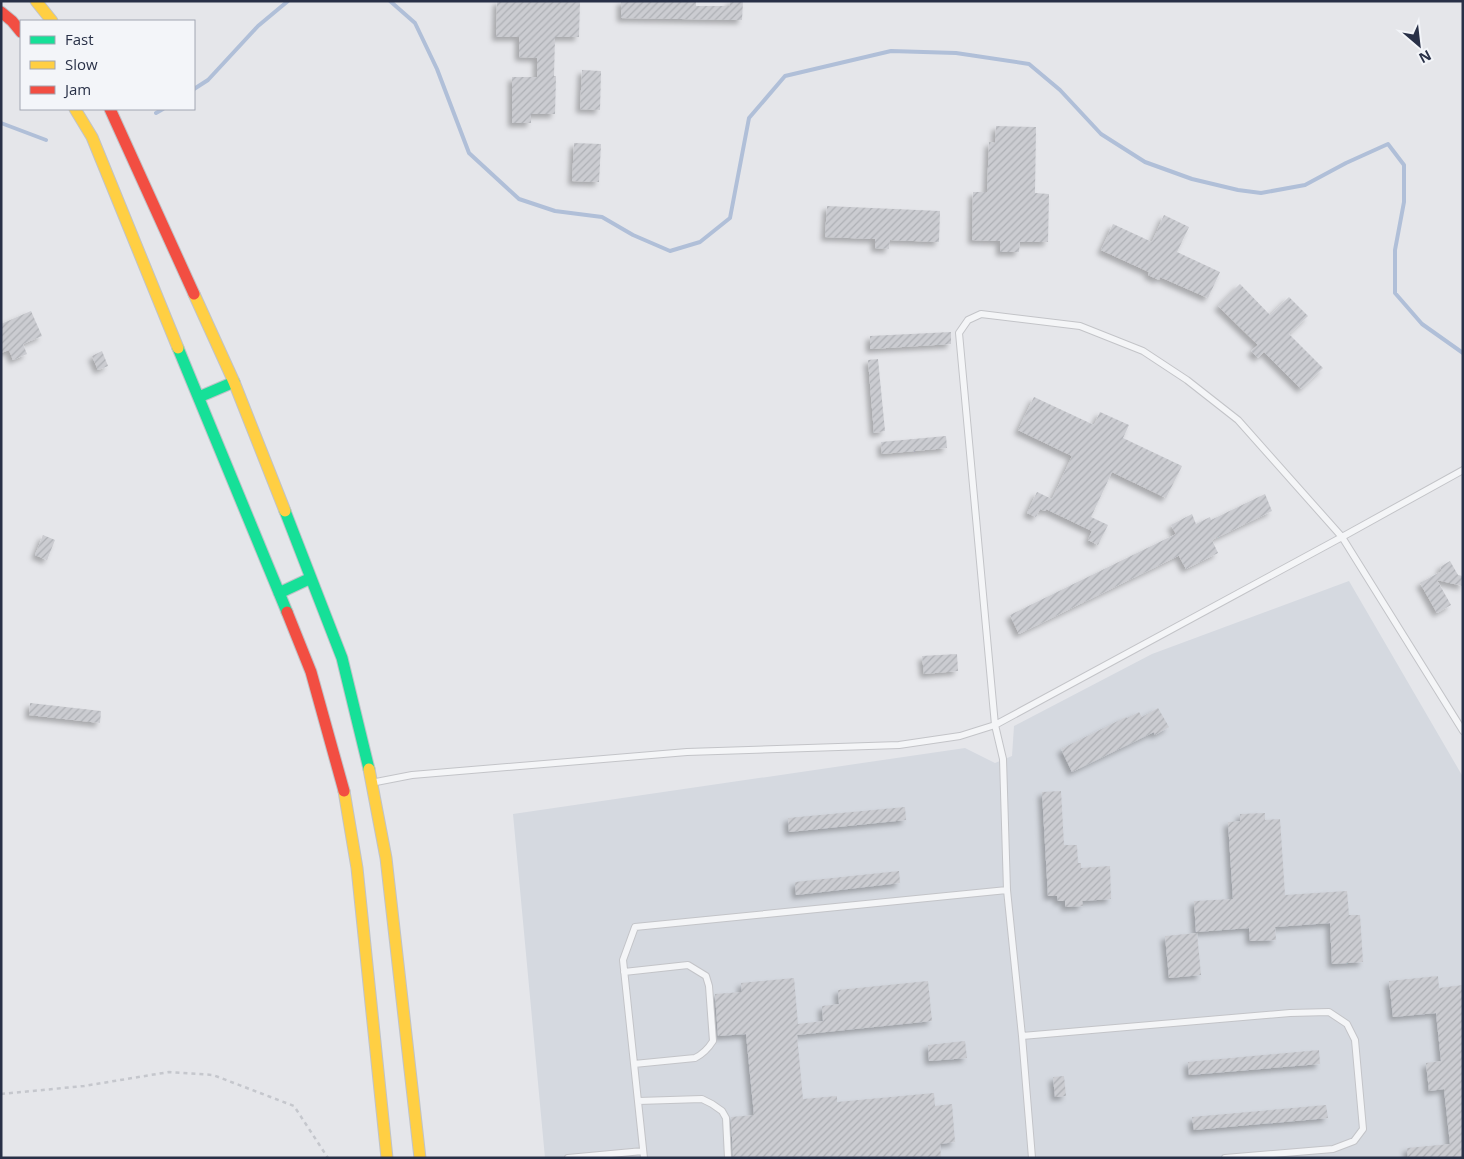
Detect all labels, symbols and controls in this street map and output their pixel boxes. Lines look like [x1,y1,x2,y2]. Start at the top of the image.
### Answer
legend [20,20,195,110]
north arrow [1394,20,1444,70]
text: Fast [65,29,94,49]
text: N [1416,46,1435,68]
text: Slow [65,54,98,74]
text: Jam [63,79,91,99]

